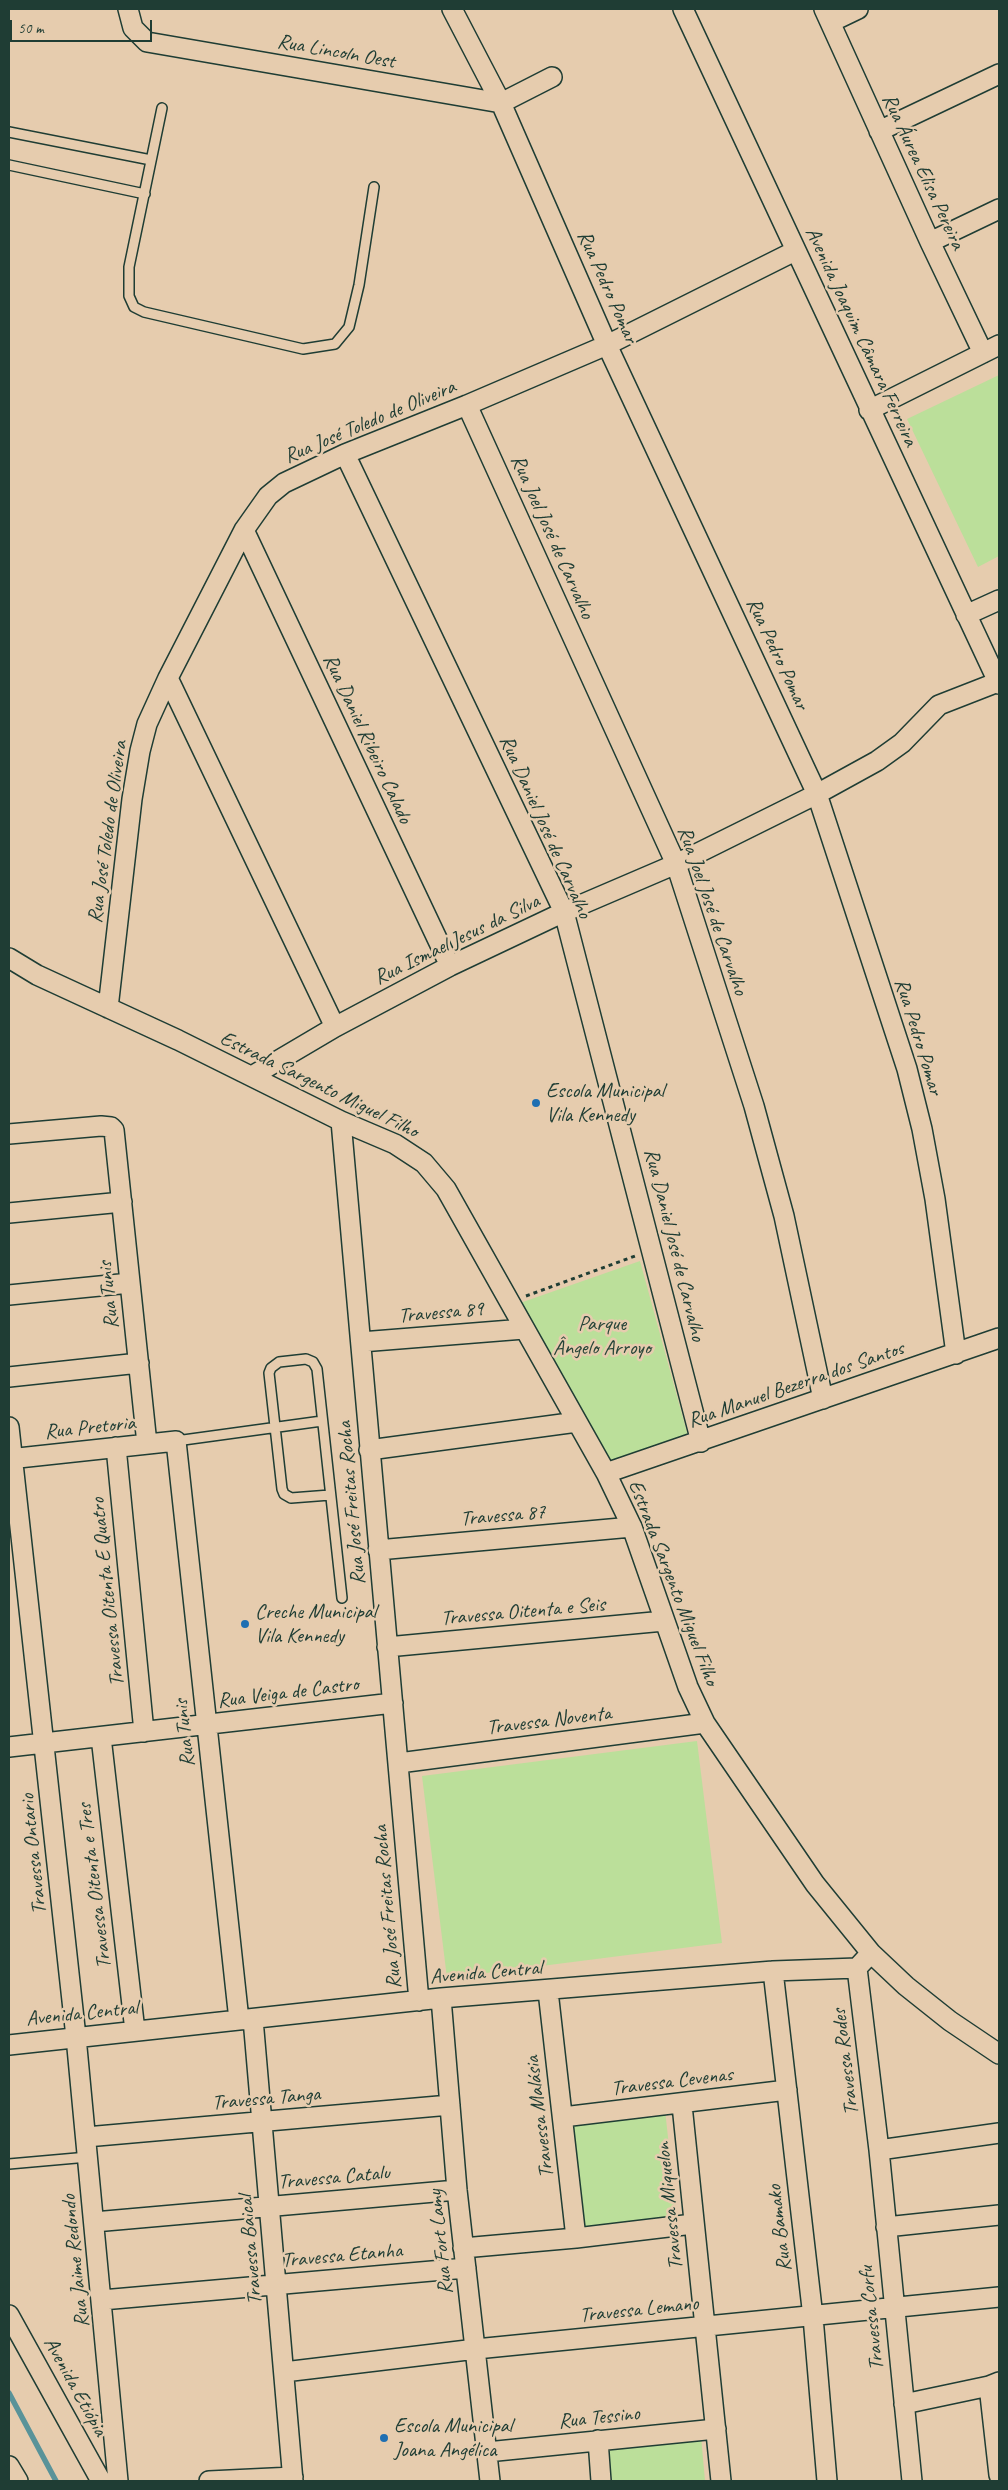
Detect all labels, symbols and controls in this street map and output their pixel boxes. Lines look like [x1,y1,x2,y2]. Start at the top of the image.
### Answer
scale bar [12,10,155,42]
text: 50 m [18,19,44,38]
street label: Rua Lincoln Oest [275,29,397,75]
street label: Rua Áurea Elisa Pereira [876,90,970,254]
street label: Avenida Joaquim Câmara Ferreira [799,223,923,451]
street label: Rua Pedro Pomar [571,227,643,347]
street label: Rua José Toledo de Oliveira [280,374,460,470]
street label: Rua Joel José de Carvalho [505,451,599,623]
street label: Rua Pedro Pomar [740,594,814,714]
street label: Rua Daniel Ribeiro Calado [317,650,417,828]
street label: Rua Daniel José de Carvalho [493,732,597,922]
street label: Rua José Toledo de Oliveira [83,739,133,925]
street label: Rua Joel José de Carvalho [671,823,753,999]
street label: Rua Ismael Jesus da Silva [370,889,544,991]
street label: Rua Pedro Pomar [888,976,948,1098]
street label: Estrada Sargento Miguel Filho [216,1026,422,1144]
place label: Escola Municipal Vila Kennedy [546,1078,664,1128]
marker: Escola Municipal Vila Kennedy [530,1097,542,1109]
street label: Rua Daniel José de Carvalho [638,1146,710,1344]
street label: Rua Tunis [93,1260,125,1330]
street label: Travessa 89 [397,1297,485,1329]
park label: Parque Ângelo Arroyo [553,1311,651,1361]
street label: Rua Manuel Bezerra dos Santos [685,1336,907,1434]
street label: Rua Pretoria [43,1411,137,1445]
street label: Rua José Freitas Rocha [332,1420,372,1586]
street label: Estrada Sargento Miguel Filho [622,1477,724,1689]
street label: Travessa Oitenta E Quatro [86,1496,130,1688]
street label: Travessa 87 [459,1500,547,1532]
street label: Travessa Oitenta e Seis [440,1592,606,1632]
place label: Creche Municipal Vila Kennedy [255,1599,376,1649]
marker: Creche Municipal Vila Kennedy [239,1618,251,1630]
street label: Rua Veiga de Castro [216,1672,360,1714]
street label: Rua Tunis [169,1698,201,1768]
street label: Travessa Noventa [485,1701,613,1741]
street label: Travessa Ontario [15,1792,53,1916]
street label: Travessa Oitenta e Tres [72,1802,118,1970]
street label: Rua José Freitas Rocha [368,1824,408,1990]
street label: Avenida Central [429,1956,543,1990]
street label: Avenida Central [25,1996,139,2032]
street label: Travessa Rodes [827,2007,865,2117]
street label: Travessa Malásia [520,2054,560,2180]
street label: Travessa Cevenas [610,2062,734,2102]
street label: Travessa Tanga [211,2082,321,2116]
street label: Travessa Miquelon [651,2141,689,2271]
street label: Travessa Catalu [277,2161,391,2195]
street label: Rua Bamako [762,2183,798,2273]
street label: Rua Fort Lamy [423,2188,459,2296]
street label: Rua Jaime Redondo [56,2193,96,2329]
street label: Travessa Baical [234,2194,268,2306]
street label: Travessa Etanha [281,2238,403,2274]
street label: Travessa Corfu [854,2264,890,2372]
street label: Travessa Lemano [578,2291,700,2329]
street label: Avenida Etiópia [37,2333,113,2441]
street label: Rua Tessino [557,2401,641,2435]
place label: Escola Municipal Joana Angélica [394,2413,512,2463]
marker: Escola Municipal Joana Angélica [378,2432,390,2444]

